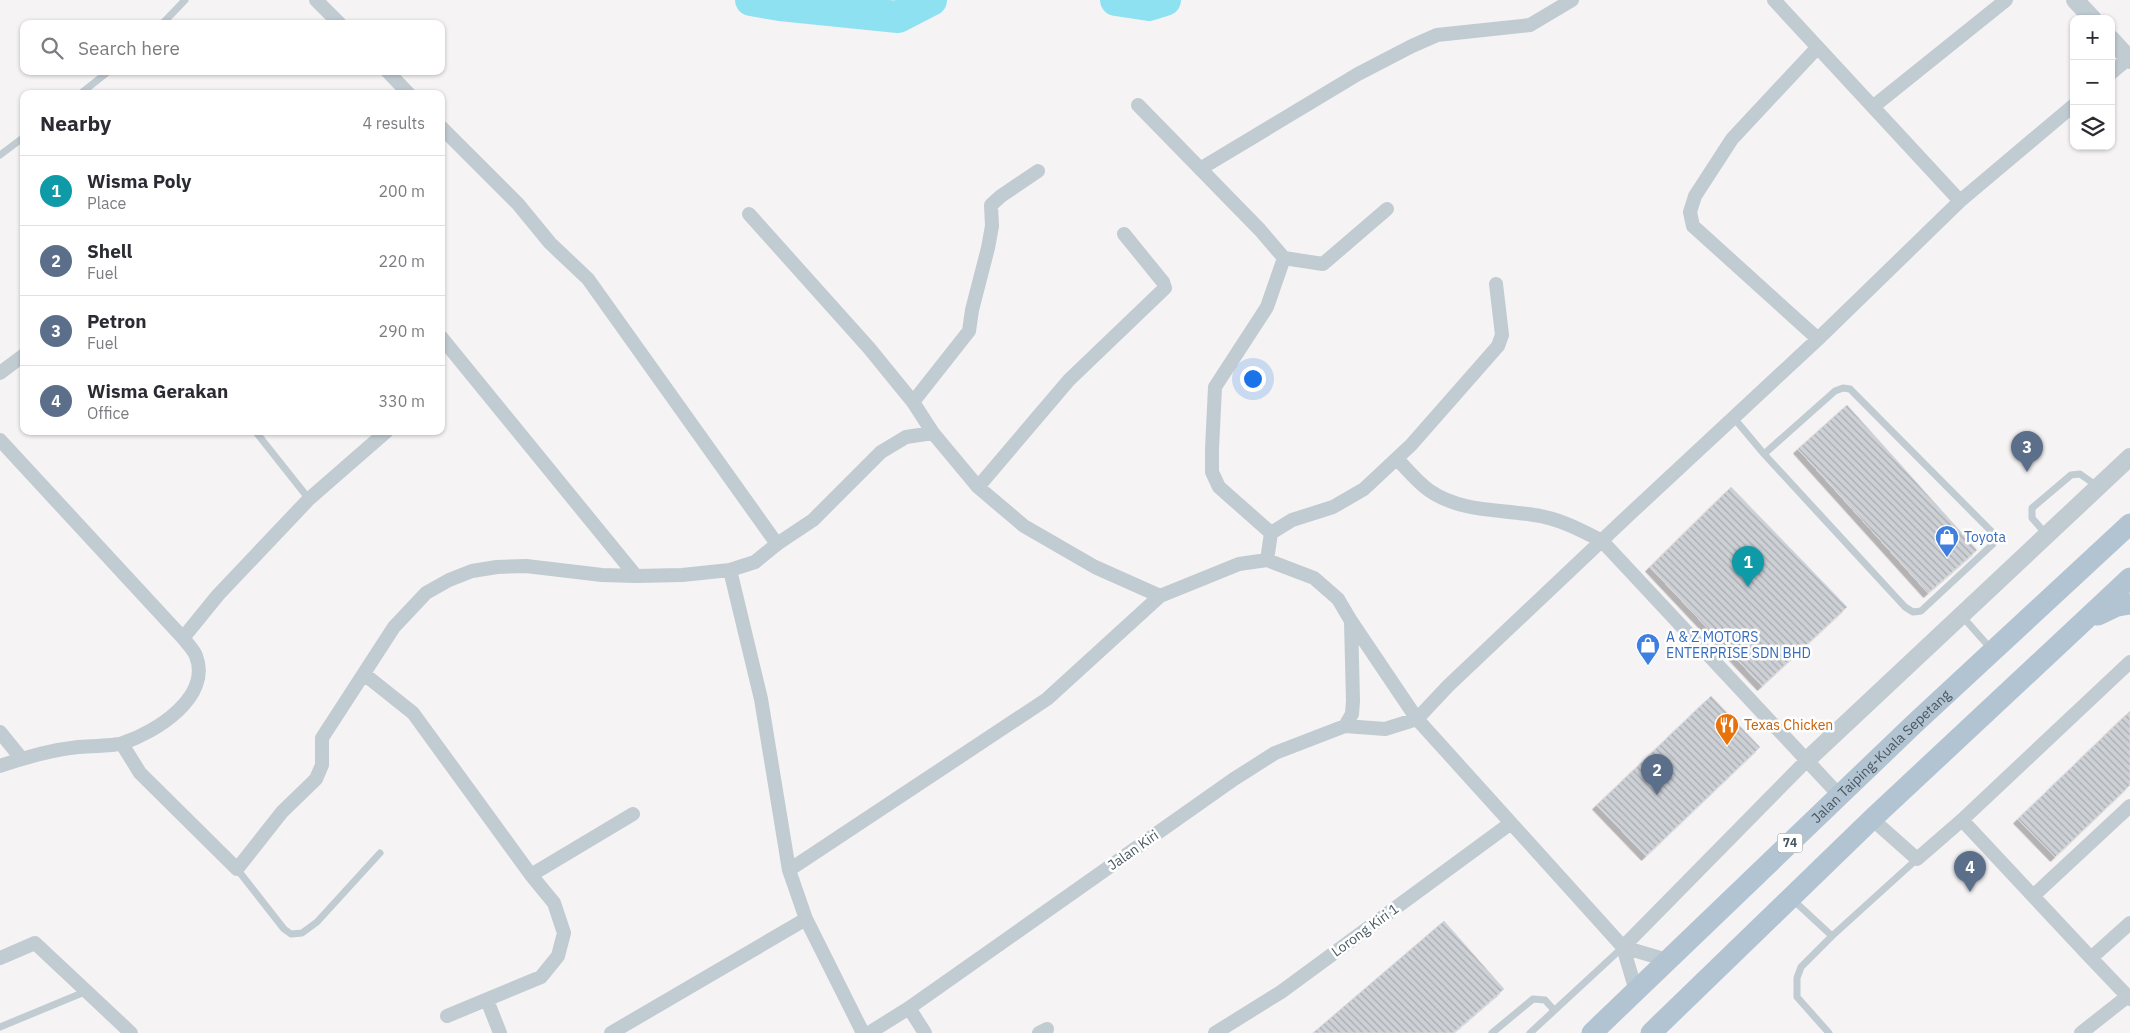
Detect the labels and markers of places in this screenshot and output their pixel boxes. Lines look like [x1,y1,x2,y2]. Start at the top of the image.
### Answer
pin: 3 [2011,431,2043,472]
shop icon: Toyota [1934,524,1960,558]
place label: Toyota [1964,528,2007,546]
pin: 1 [1732,546,1764,587]
place label: A & Z MOTORS ENTERPRISE SDN BHD [1666,628,1811,662]
shop icon: A & Z MOTORS ENTERPRISE SDN BHD [1635,632,1661,666]
restaurant icon: Texas Chicken [1714,712,1740,746]
place label: Texas Chicken [1744,716,1833,734]
pin: 2 [1641,754,1673,795]
pin: 4 [1954,851,1986,892]

